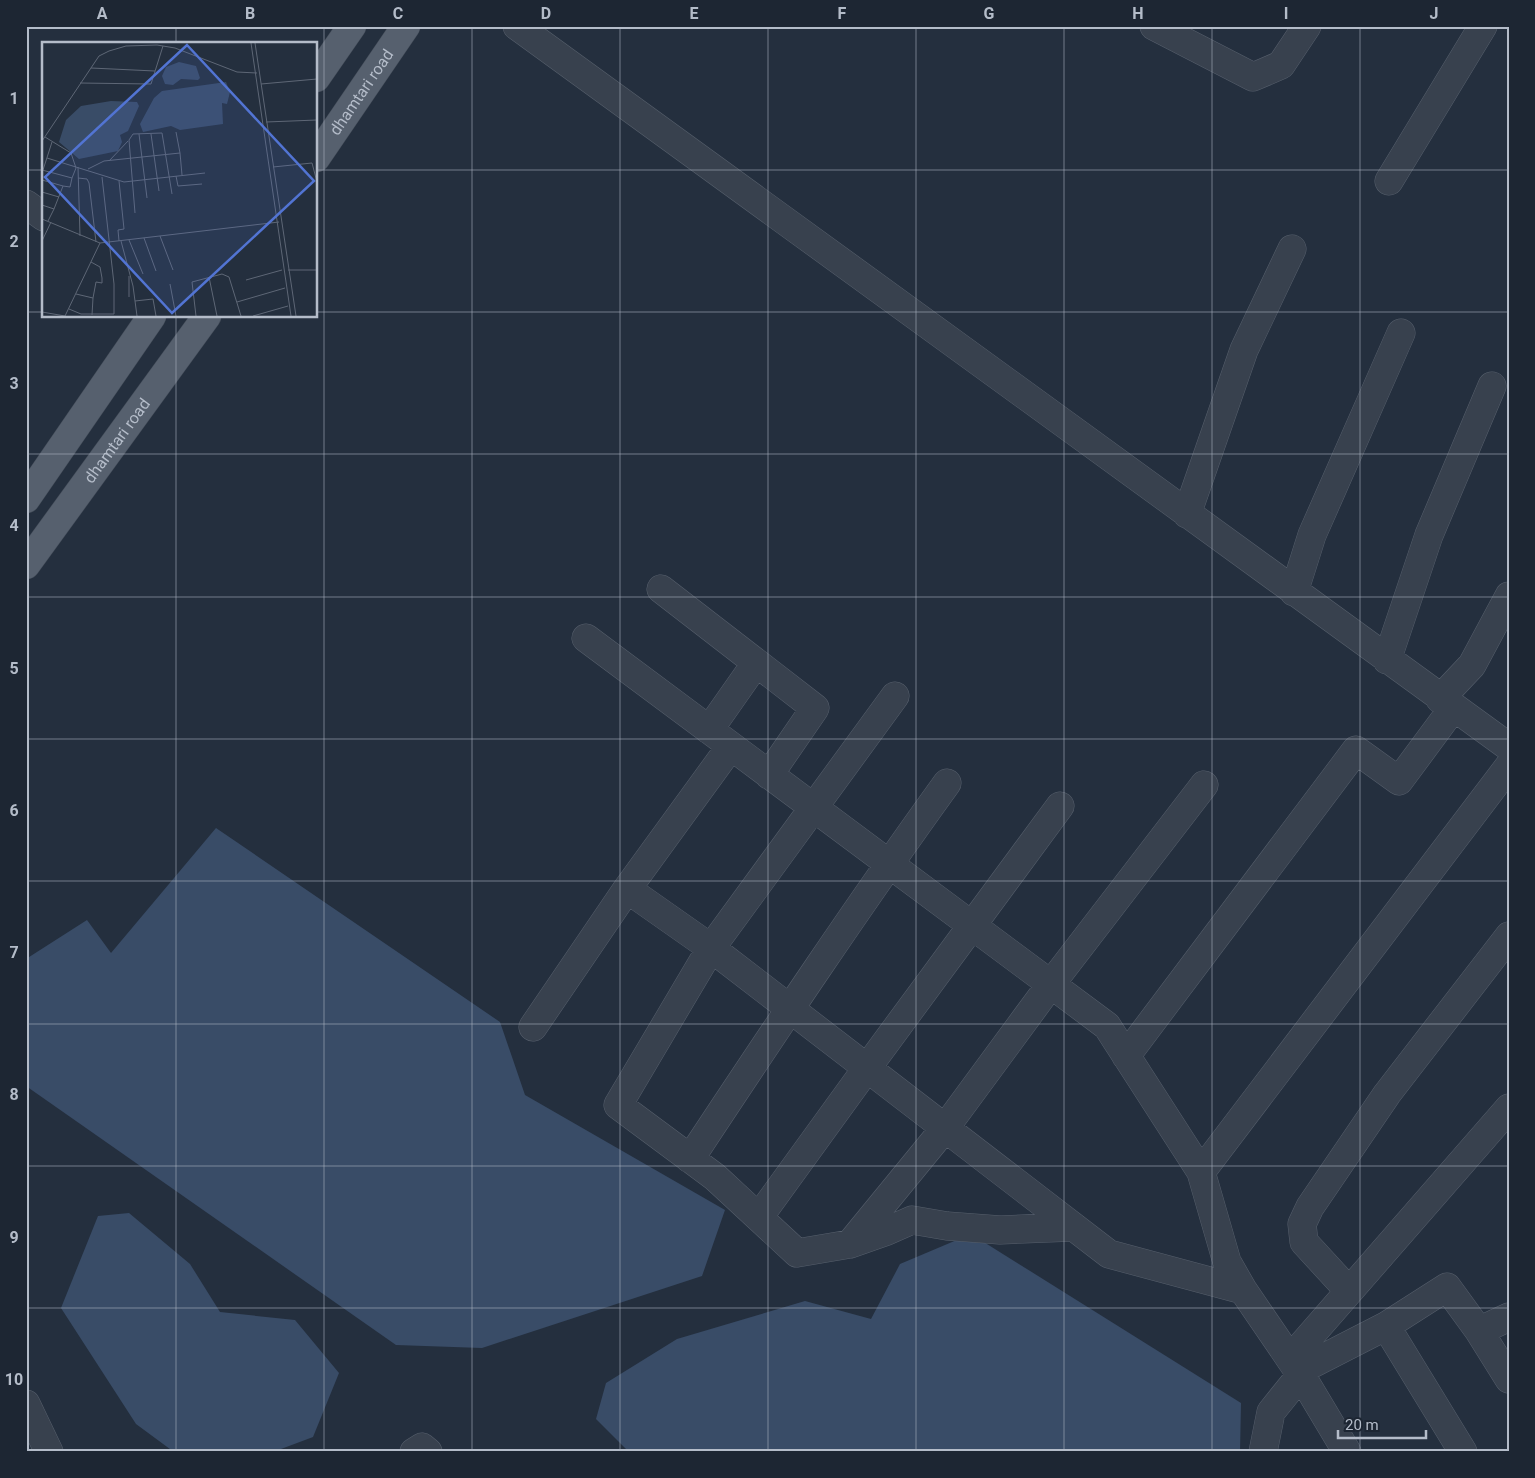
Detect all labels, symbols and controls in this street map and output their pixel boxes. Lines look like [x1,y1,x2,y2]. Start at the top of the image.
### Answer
text: A [97,4,108,23]
text: B [245,4,255,23]
text: C [393,4,403,23]
text: D [541,4,551,23]
text: E [690,4,699,23]
text: F [838,4,847,23]
text: G [984,4,995,23]
text: H [1132,4,1144,23]
text: I [1284,4,1288,23]
text: J [1430,4,1438,23]
inset map [42,42,318,318]
street label: dhamtari road [325,45,397,139]
text: 1 [9,89,19,108]
text: 2 [9,232,19,251]
text: 3 [9,374,19,393]
street label: dhamtari road [79,394,154,486]
text: 4 [9,516,19,535]
text: 5 [9,659,19,678]
text: 6 [9,801,19,820]
text: 7 [9,943,19,962]
text: 8 [9,1085,19,1104]
text: 9 [9,1228,19,1247]
text: 10 [5,1370,23,1389]
scale bar [1338,1408,1425,1440]
text: 20 m [1345,1416,1379,1434]

